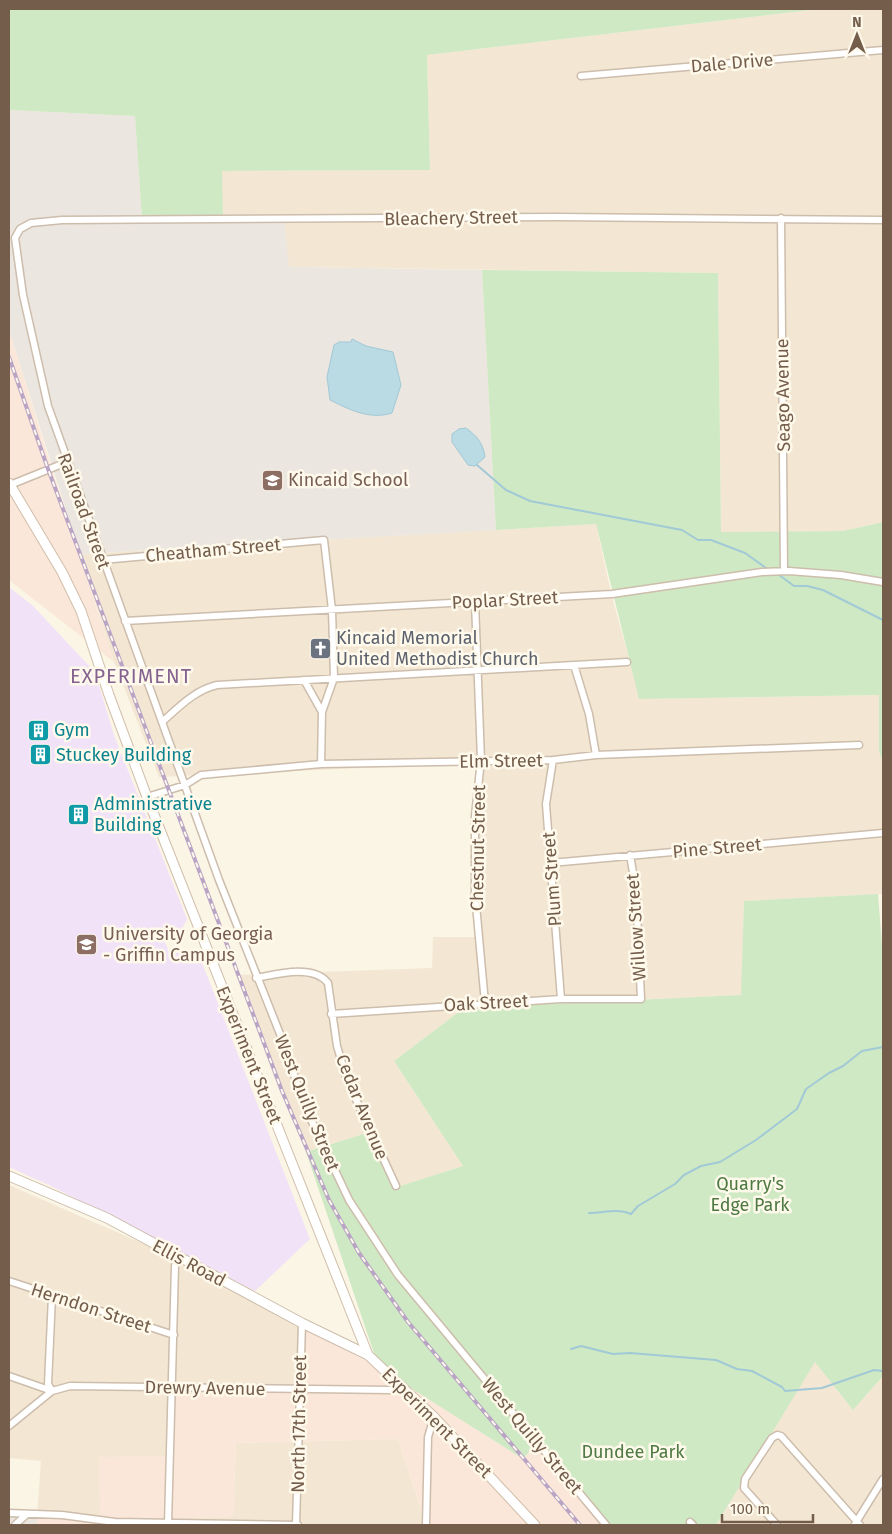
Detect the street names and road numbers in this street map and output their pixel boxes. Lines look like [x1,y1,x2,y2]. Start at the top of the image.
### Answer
street label: Dale Drive [690,48,774,78]
street label: Bleachery Street [384,206,519,230]
street label: Seago Avenue [771,338,795,452]
street label: Railroad Street [53,450,115,572]
street label: Cheatham Street [144,533,282,567]
street label: Poplar Street [451,586,559,614]
street label: Elm Street [459,749,544,773]
street label: Chestnut Street [466,784,490,911]
street label: Plum Street [538,830,566,927]
street label: Pine Street [671,833,763,863]
street label: Willow Street [621,872,651,981]
street label: Experiment Street [211,983,287,1128]
street label: Oak Street [443,990,529,1016]
street label: West Quilly Street [270,1032,345,1175]
street label: Cedar Avenue [331,1051,393,1163]
street label: Ellis Road [149,1235,229,1291]
street label: Herndon Street [28,1278,154,1338]
street label: North 17th Street [287,1354,311,1493]
street label: Experiment Street [377,1363,497,1483]
street label: West Quilly Street [477,1373,587,1499]
street label: Drewry Avenue [144,1376,266,1400]

